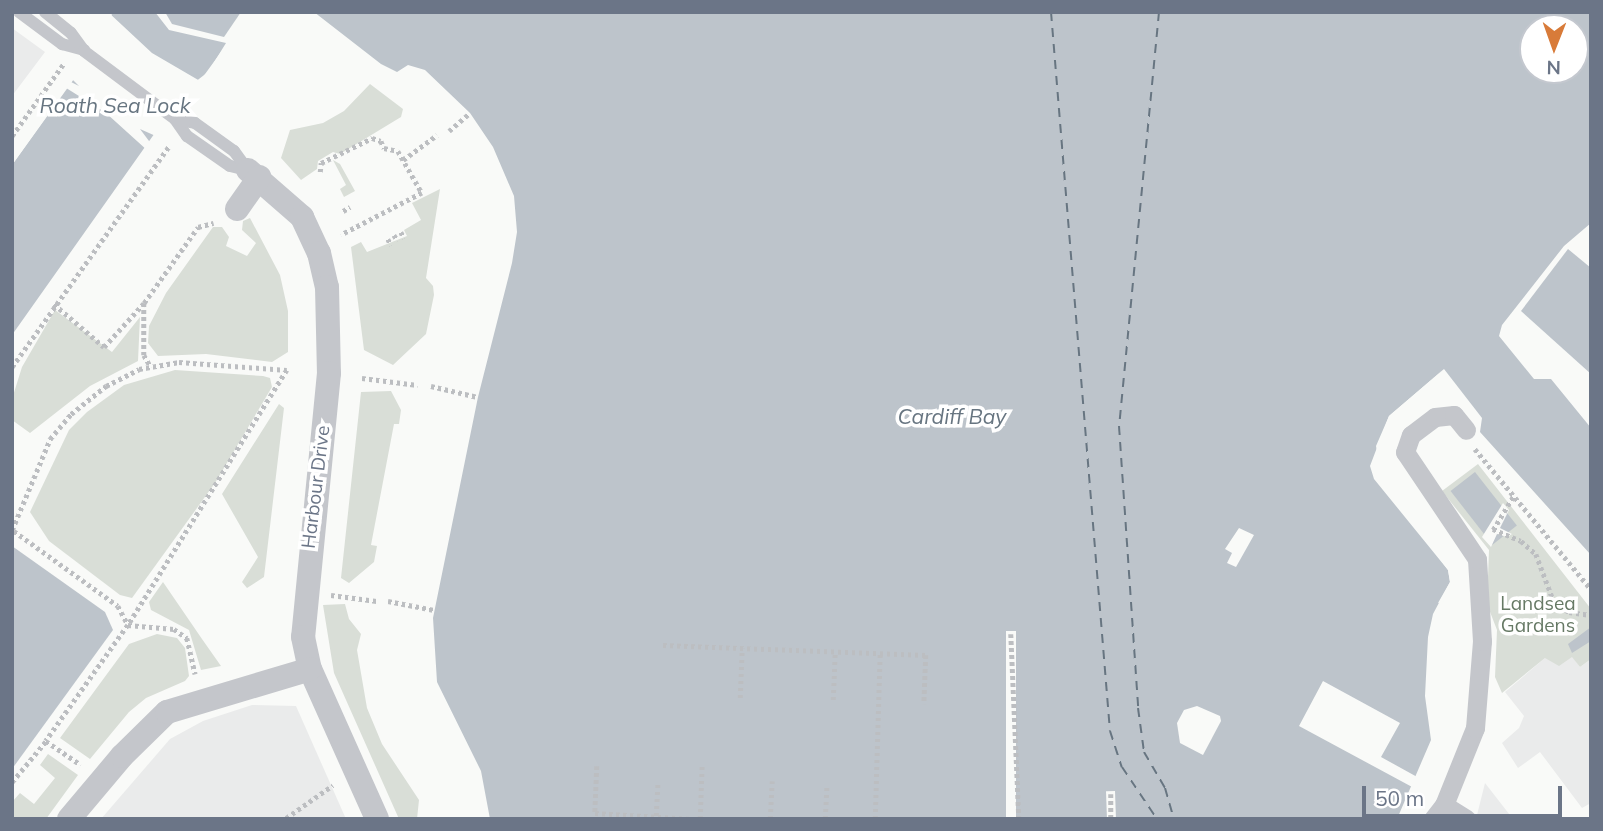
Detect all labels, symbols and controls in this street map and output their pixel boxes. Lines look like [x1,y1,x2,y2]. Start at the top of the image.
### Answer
north arrow [1519,14,1589,84]
text: N [1546,56,1561,80]
water label: Roath Sea Lock [39,92,191,118]
water label: Cardiff Bay [898,403,1006,429]
street label: Harbour Drive [297,424,335,550]
park label: Landsea Gardens [1500,593,1576,637]
scale bar [1365,772,1564,816]
text: 50 m [1375,785,1424,811]

